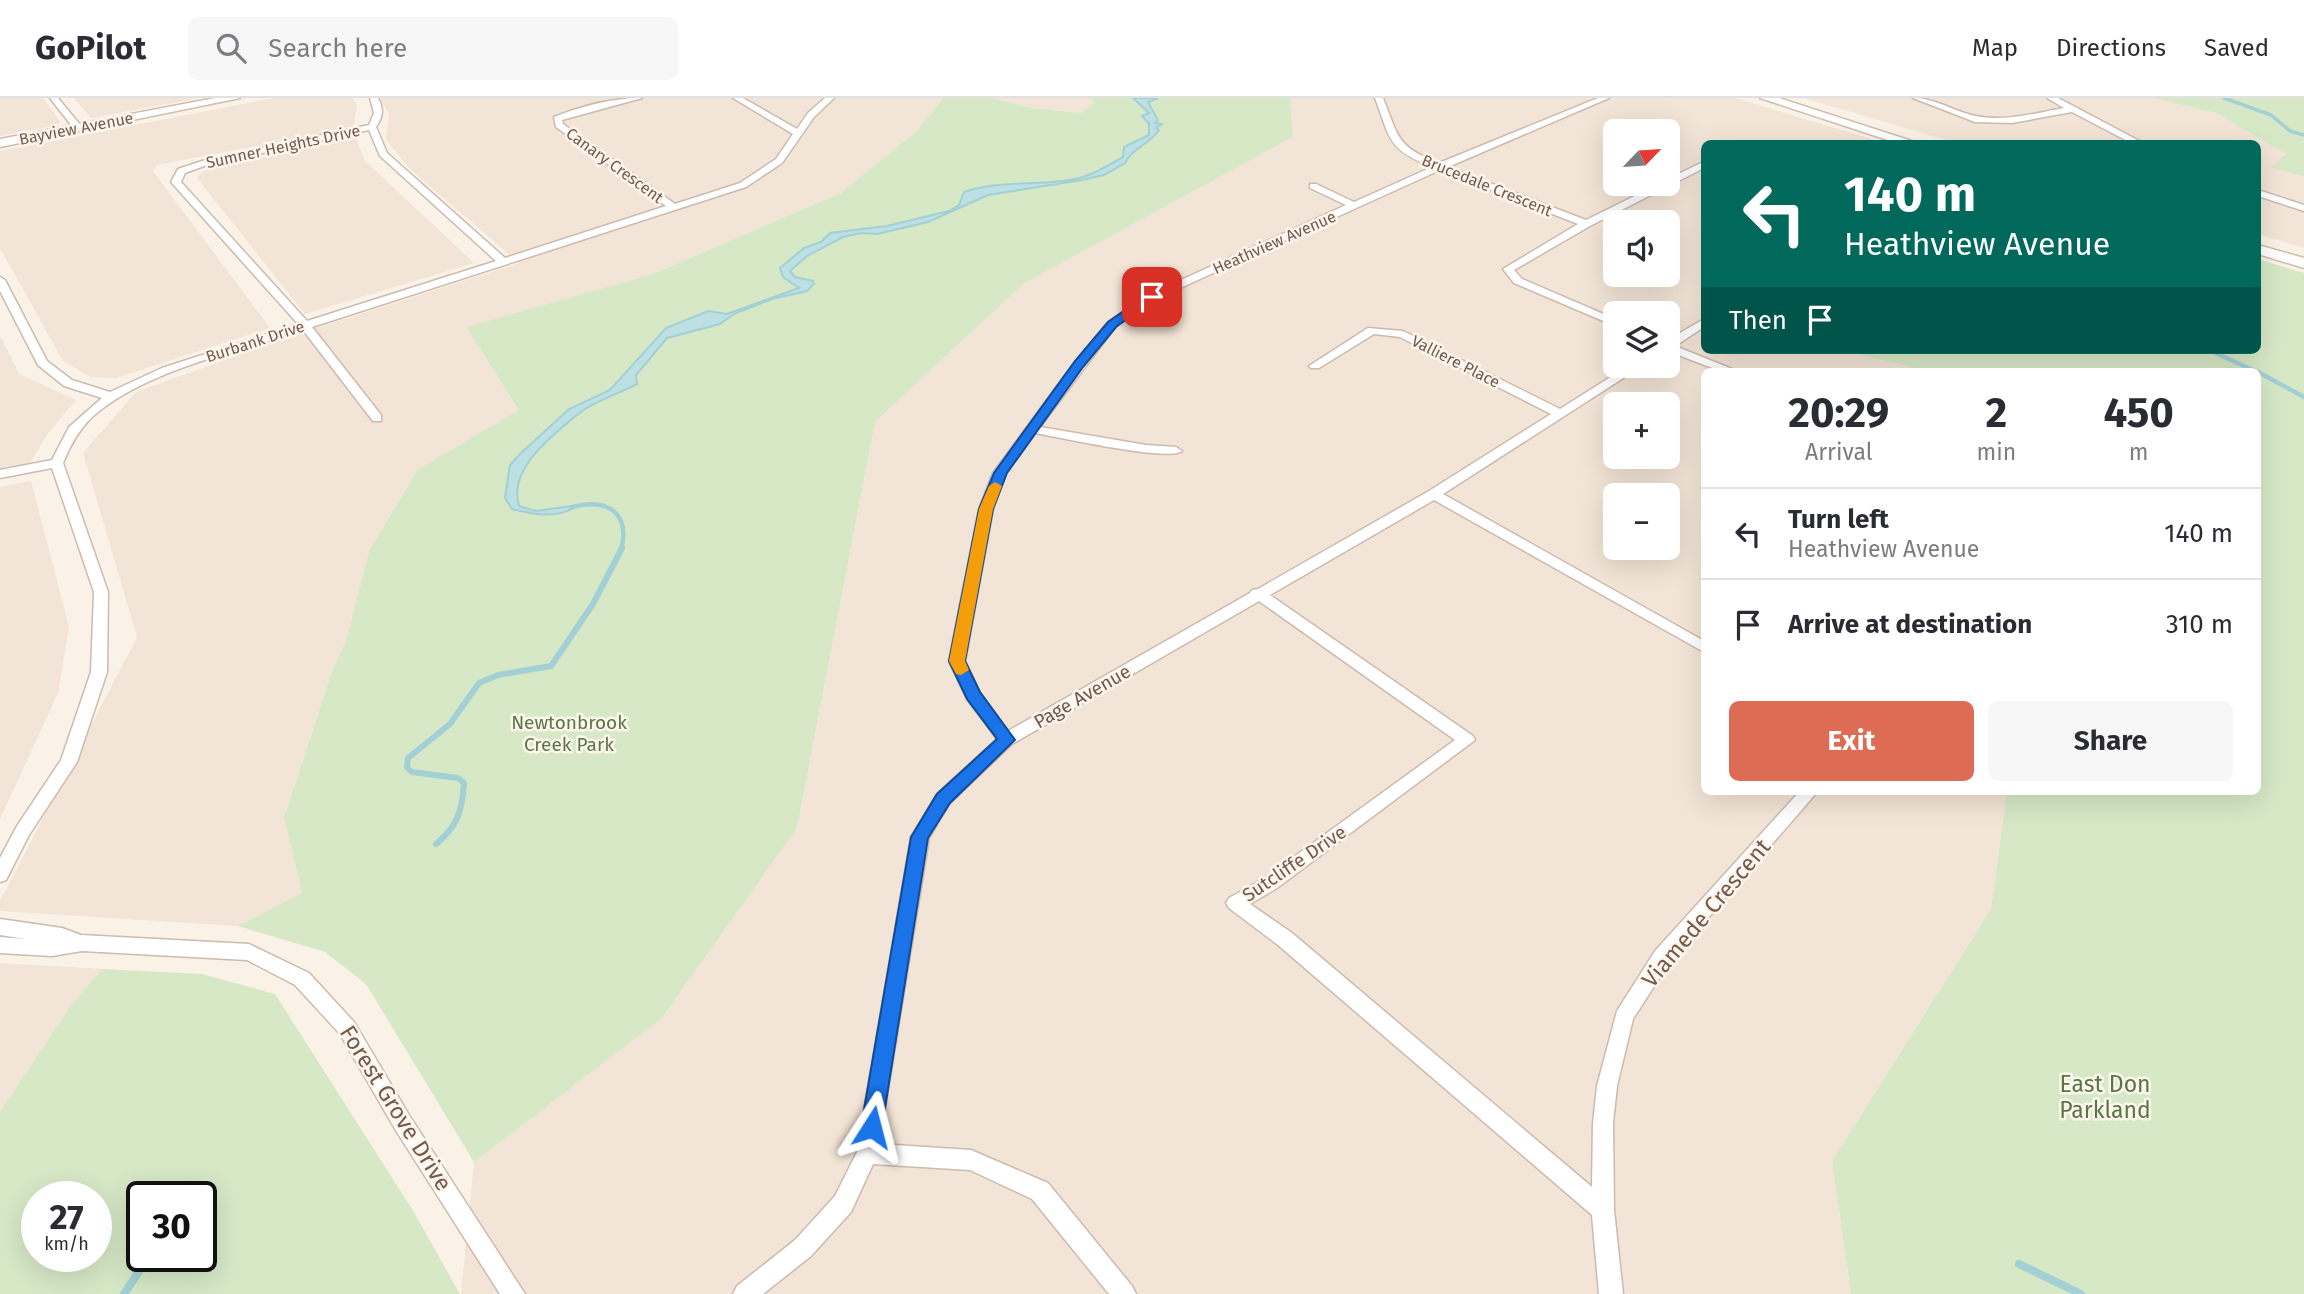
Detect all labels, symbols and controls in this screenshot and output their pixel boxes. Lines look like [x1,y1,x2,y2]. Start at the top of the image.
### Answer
search box [188,17,678,80]
text: GoPilot [35,28,146,68]
icon: search [212,29,250,67]
text: Search here [268,33,407,64]
text: Map [1972,34,2018,62]
text: Directions [2056,34,2166,62]
text: Saved [2204,34,2269,62]
street label: Bayview Avenue [17,108,135,149]
north arrow [1603,119,1680,196]
map controls [1603,119,1680,560]
street label: Sumner Heights Drive [204,121,362,172]
street label: Canary Crescent [562,124,667,207]
street label: Brucedale Crescent [1419,151,1555,220]
text: 140 m [1844,165,1976,224]
icon: left [1729,168,1820,259]
street label: Heathview Avenue [1210,207,1339,278]
button: sound [1603,210,1680,287]
text: Heathview Avenue [1844,225,2110,263]
pin [1122,267,1182,327]
icon: arrive [1133,278,1171,316]
button: layers [1603,301,1680,378]
icon: arrive [1801,301,1839,339]
text: Then [1729,305,1787,336]
street label: Burbank Drive [203,317,307,366]
street label: Valliere Place [1408,331,1503,392]
text: 20:29 [1788,388,1889,438]
text: 2 [1986,388,2007,438]
text: 450 [2103,388,2174,438]
button: + [1603,392,1680,469]
text: Arrival [1805,438,1872,466]
text: min [1977,438,2016,466]
text: m [2129,438,2148,466]
button: − [1603,483,1680,560]
text: Turn left [1788,504,1889,535]
icon: left [1729,515,1767,553]
text: 140 m [2164,518,2233,549]
text: Heathview Avenue [1788,535,1979,563]
icon: arrive [1729,606,1767,644]
text: Arrive at destination [1788,609,2032,640]
text: 310 m [2166,609,2233,640]
street label: Page Avenue [1030,659,1135,733]
button: Exit [1729,701,1974,781]
button: Share [1988,701,2233,781]
park label: Newtonbrook Creek Park [511,711,627,756]
street label: Sutcliffe Drive [1238,820,1351,907]
street label: Viamede Crescent [1636,833,1777,993]
street label: Forest Grove Drive [334,1020,458,1196]
park label: East Don Parkland [2059,1070,2151,1124]
position arrow [835,1090,909,1164]
speed limit sign: 30 [126,1181,217,1272]
text: 27 [49,1196,84,1238]
text: km/h [44,1233,89,1255]

